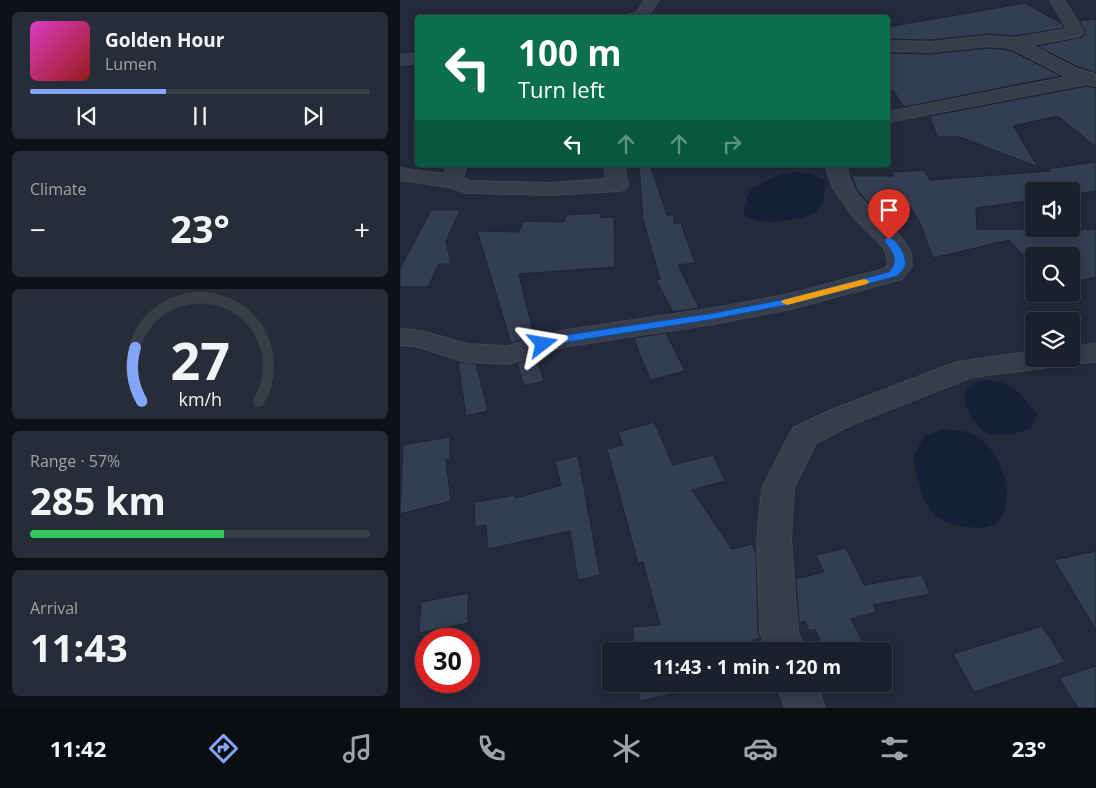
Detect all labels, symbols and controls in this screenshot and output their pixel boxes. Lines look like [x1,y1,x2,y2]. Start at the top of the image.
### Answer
text: Golden Hour [105,27,224,53]
text: 100 m [518,29,622,76]
icon: left [435,35,500,100]
text: Lumen [105,53,157,75]
text: Turn left [518,74,605,104]
icon: previous [73,102,101,130]
icon: pause [186,102,214,130]
icon: next [299,102,327,130]
icon: left [559,130,587,158]
icon: ahead [612,130,640,158]
icon: ahead [665,130,693,158]
icon: right [718,130,746,158]
text: Climate [30,178,87,200]
map controls [1025,182,1080,367]
button: sound [1025,182,1080,237]
pin [868,189,910,240]
icon: arrive [875,196,903,224]
text: 23° [170,202,230,254]
text: − [30,210,46,248]
text: + [354,210,370,248]
button: search [1025,247,1080,302]
button: layers [1025,312,1080,367]
position arrow [516,317,568,369]
text: 27 [170,324,230,395]
text: km/h [178,387,222,411]
text: Range · 57% [30,450,120,472]
text: 285 km [30,474,166,526]
text: Arrival [30,597,78,619]
text: 11:43 [30,621,128,673]
speed limit sign: 30 [415,628,480,693]
text: 11:43 · 1 min · 120 m [653,654,841,680]
icon: directions [206,731,241,766]
icon: music [340,731,375,766]
icon: phone [474,731,509,766]
icon: climate [609,731,644,766]
icon: car [743,731,778,766]
icon: filters [877,731,912,766]
text: 11:42 [50,733,106,763]
text: 23° [1012,733,1046,763]

